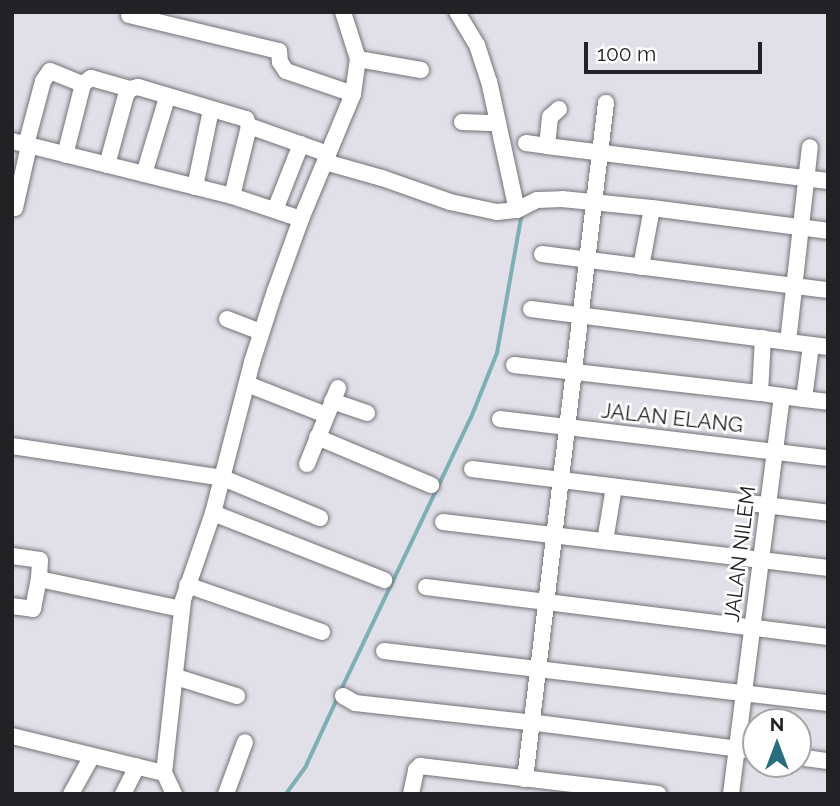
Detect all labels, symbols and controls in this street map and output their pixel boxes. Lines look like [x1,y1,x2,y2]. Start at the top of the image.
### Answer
scale bar [588,28,766,72]
text: 100 m [597,41,656,66]
street label: JALAN ELANG [600,398,744,438]
street label: JALAN NILEM [719,485,761,623]
north arrow [742,708,812,778]
text: N [770,713,784,735]

